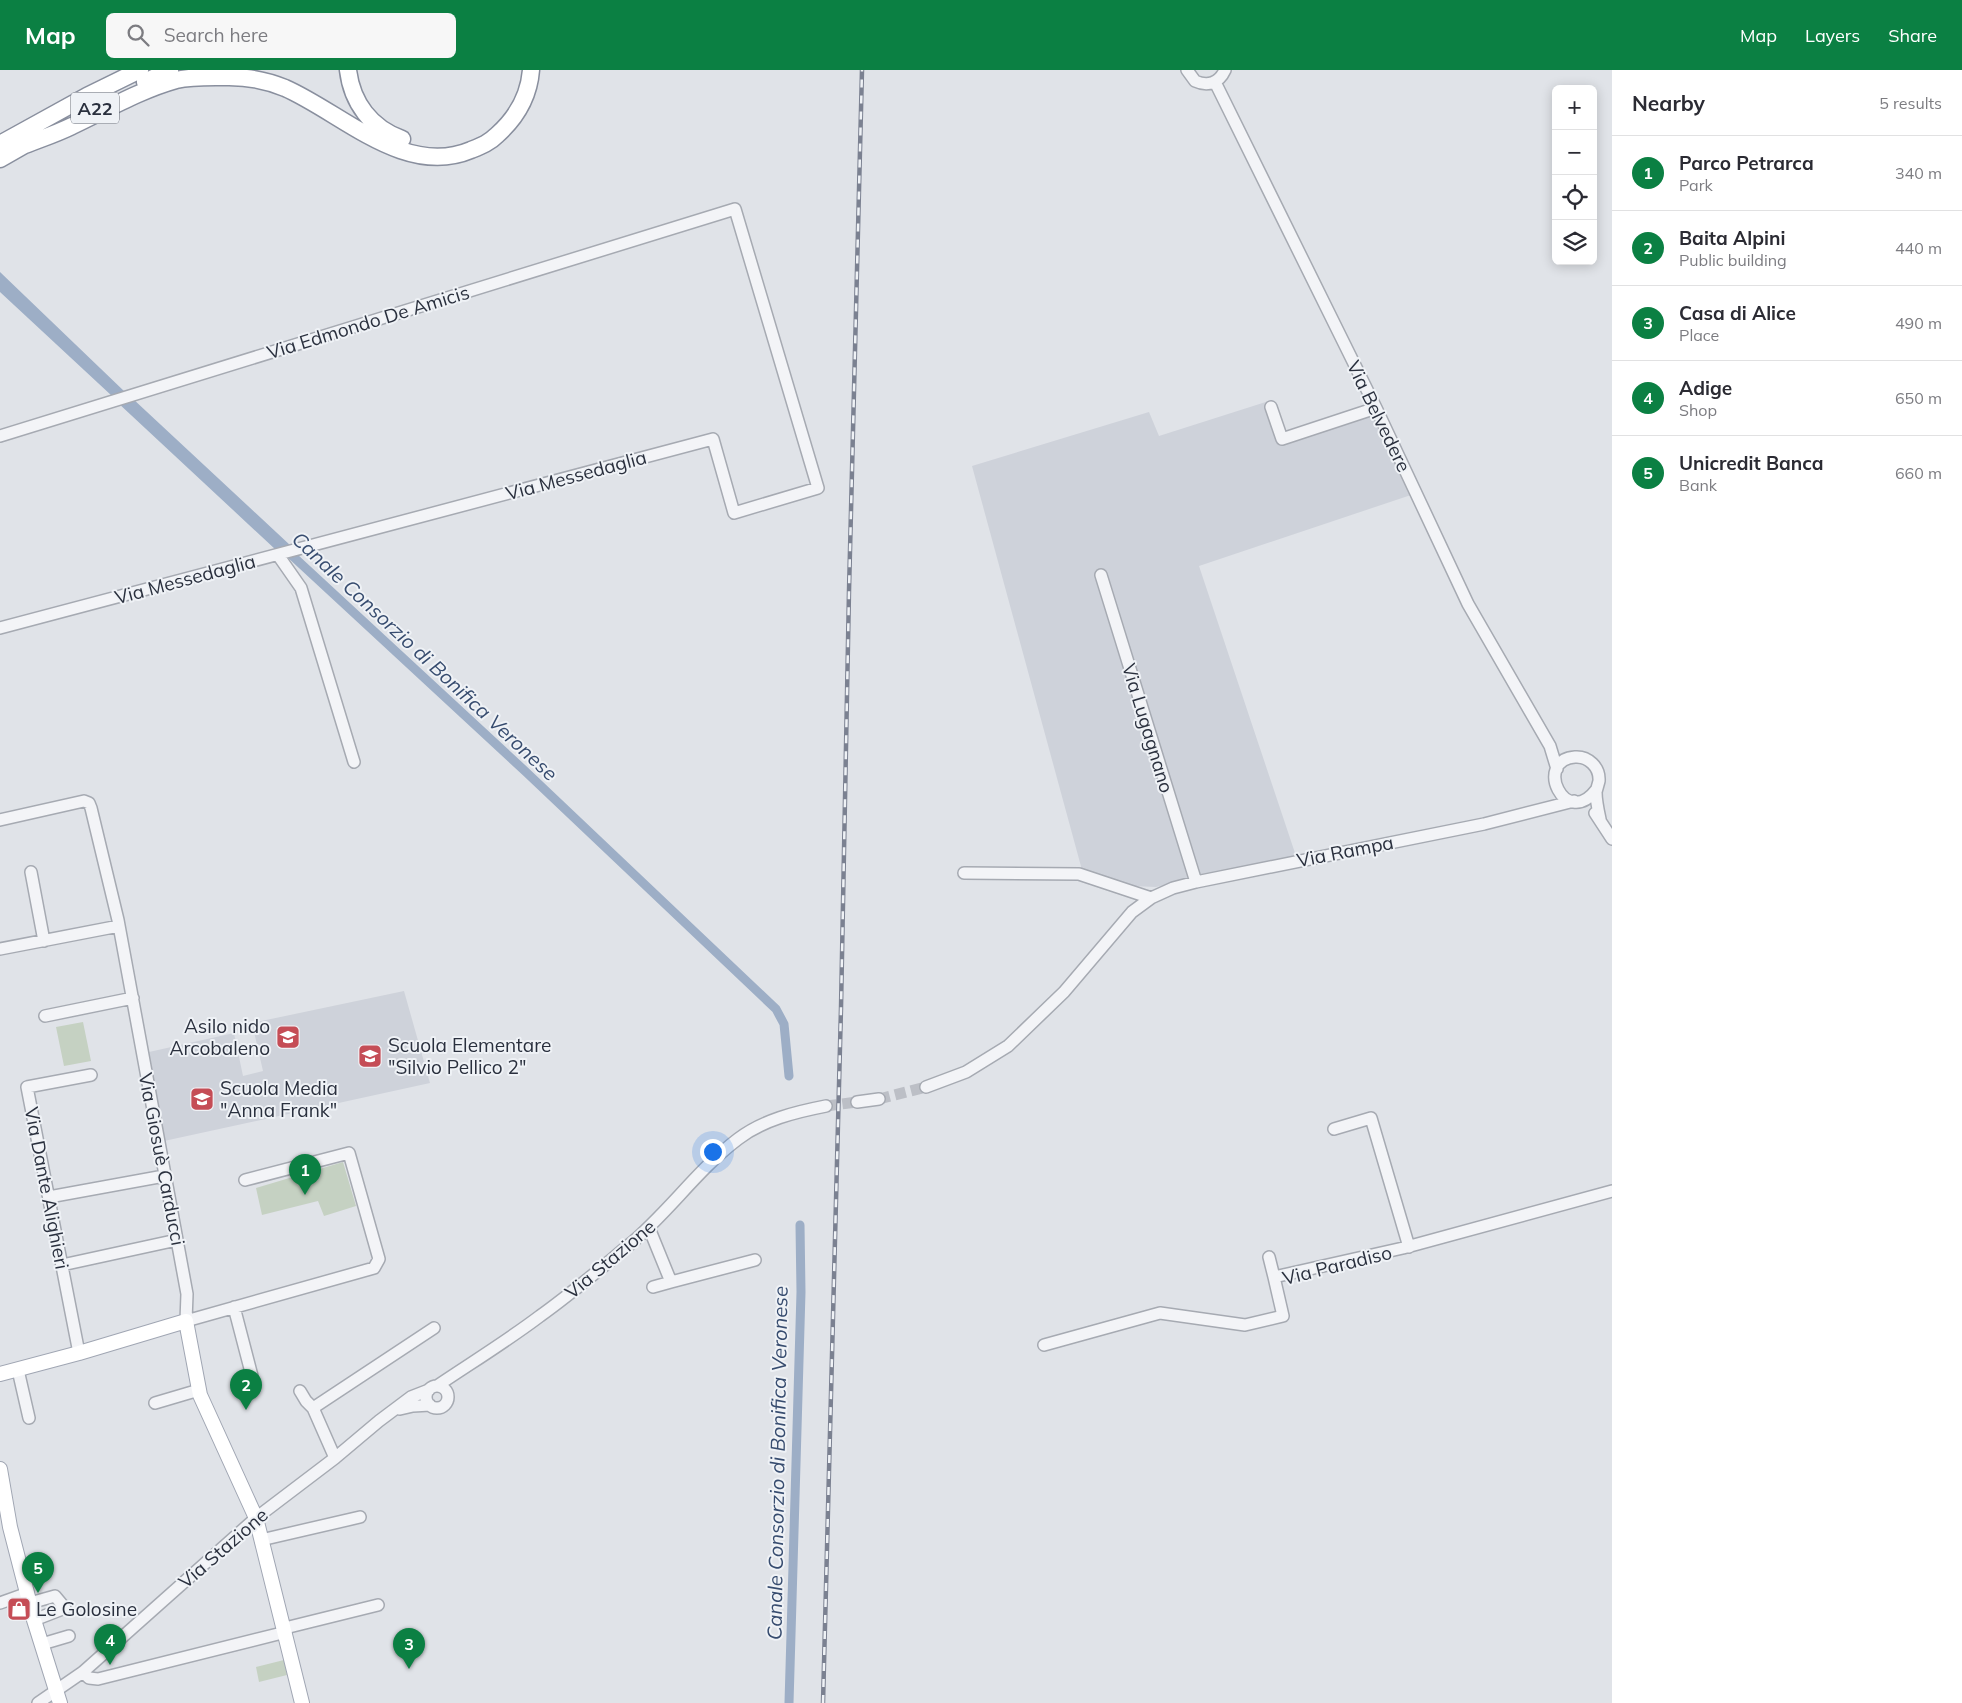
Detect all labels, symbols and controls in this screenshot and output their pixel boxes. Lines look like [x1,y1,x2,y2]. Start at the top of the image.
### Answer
search box [106,13,456,58]
text: Map [25,20,76,50]
icon: search [124,21,152,49]
text: Search here [164,23,268,47]
text: Map [1740,24,1777,47]
text: Layers [1805,24,1860,47]
text: Share [1888,24,1937,47]
map controls [1552,85,1597,265]
button: + [1552,85,1597,130]
text: Nearby [1632,90,1705,116]
road number: A22 [71,92,119,124]
text: 5 results [1879,93,1942,113]
button: − [1552,130,1597,175]
text: Parco Petrarca [1679,151,1814,175]
text: 1 [1643,163,1653,183]
text: 340 m [1895,163,1942,183]
button: locate [1552,175,1597,220]
text: Park [1679,175,1713,195]
button: layers [1552,220,1597,265]
text: Baita Alpini [1679,226,1785,250]
text: 2 [1643,238,1653,258]
text: 440 m [1895,238,1942,258]
text: Public building [1679,250,1787,270]
street label: Via Edmondo De Amicis [264,280,472,364]
text: Casa di Alice [1679,301,1796,325]
text: 3 [1643,313,1653,333]
text: 490 m [1895,313,1942,333]
text: Place [1679,325,1719,345]
street label: Via Belvedere [1342,356,1416,476]
text: Adige [1679,376,1732,400]
text: 4 [1643,388,1653,408]
text: 650 m [1895,388,1942,408]
text: Shop [1679,400,1717,420]
street label: Via Messedaglia [503,445,649,505]
text: Unicredit Banca [1679,451,1824,475]
text: 5 [1643,463,1653,483]
text: 660 m [1895,463,1942,483]
text: Bank [1679,475,1717,495]
water label: Canale Consorzio di Bonifica Veronese [287,526,563,786]
street label: Via Messedaglia [112,549,258,609]
street label: Via Lugagnano [1117,660,1179,796]
street label: Via Rampa [1295,830,1395,872]
place label: Asilo nido Arcobaleno [170,1014,270,1060]
school or university icon: Asilo nido Arcobaleno [275,1024,301,1050]
place label: Scuola Elementare "Silvio Pellico 2" [388,1033,551,1079]
school or university icon: Scuola Elementare "Silvio Pellico 2" [357,1043,383,1069]
street label: Via Giosuè Carducci [133,1071,191,1247]
place label: Scuola Media "Anna Frank" [220,1076,338,1122]
school or university icon: Scuola Media "Anna Frank" [189,1086,215,1112]
street label: Via Dante Alighieri [20,1105,74,1271]
your location [700,1139,726,1165]
pin: 1 [289,1154,321,1195]
street label: Via Stazione [560,1214,660,1304]
street label: Via Paradiso [1280,1240,1394,1290]
water label: Canale Consorzio di Bonifica Veronese [761,1286,793,1640]
pin: 2 [230,1369,262,1410]
street label: Via Stazione [173,1503,273,1593]
pin: 5 [22,1552,54,1593]
shop icon: Le Golosine [6,1596,32,1622]
place label: Le Golosine [36,1597,137,1621]
pin: 4 [94,1624,126,1665]
pin: 3 [393,1628,425,1669]

